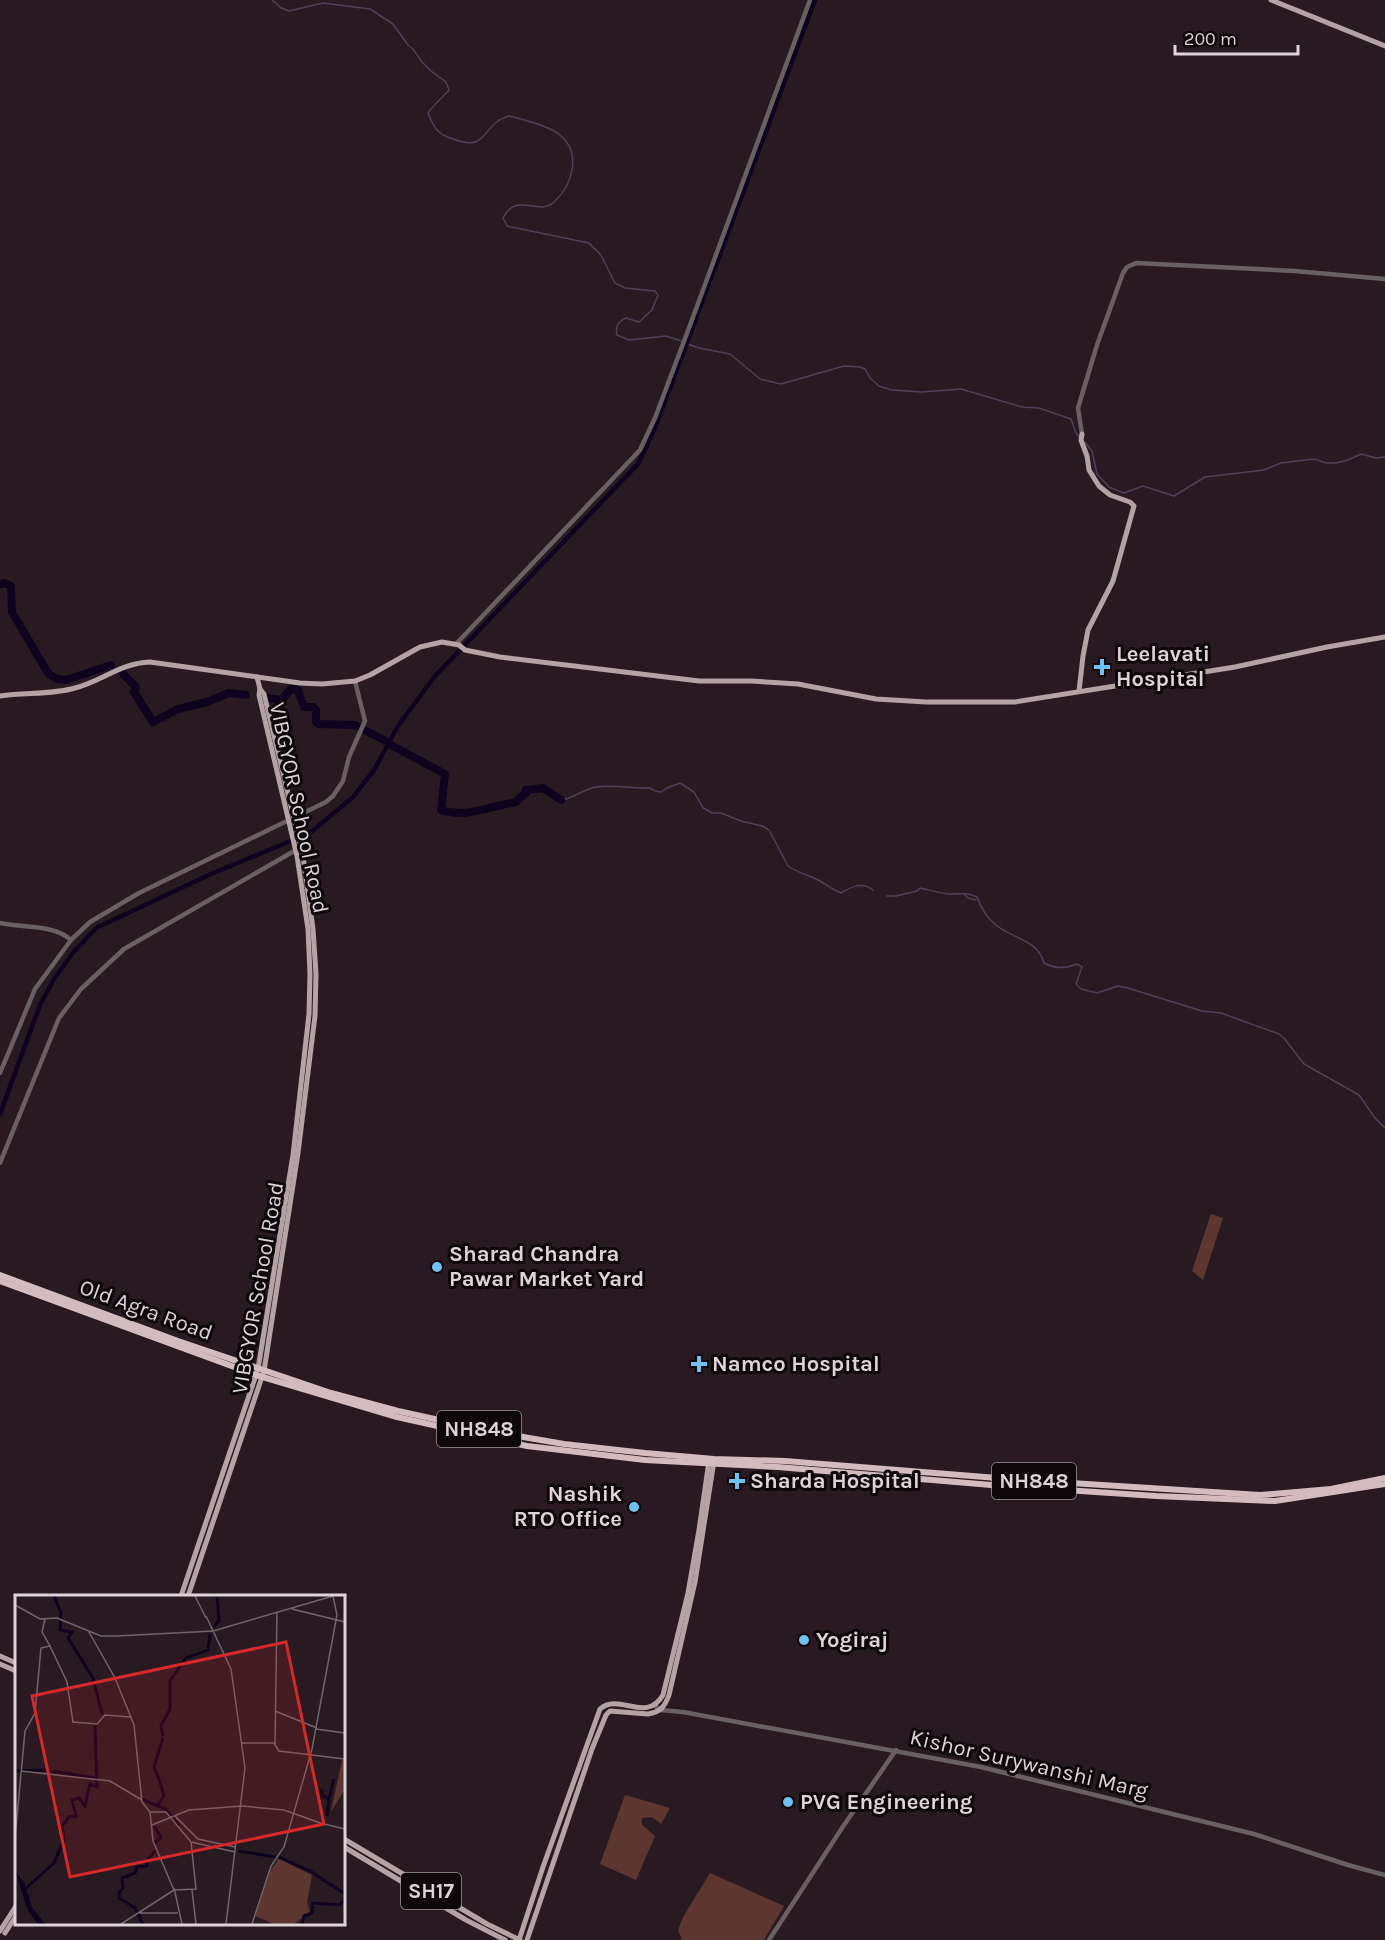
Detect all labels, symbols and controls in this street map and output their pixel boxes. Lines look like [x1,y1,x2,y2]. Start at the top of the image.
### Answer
scale bar [1175,18,1298,56]
text: 200 m [1184,28,1237,50]
place label: Leelavati Hospital [1116,641,1210,692]
marker: Leelavati Hospital [1093,658,1111,676]
street label: VIBGYOR School Road [264,700,334,916]
street label: VIBGYOR School Road [227,1180,289,1396]
place label: Sharad Chandra Pawar Market Yard [449,1241,644,1292]
marker: Sharad Chandra Pawar Market Yard [430,1260,444,1274]
street label: Old Agra Road [76,1274,216,1346]
place label: Namco Hospital [712,1351,880,1377]
marker: Namco Hospital [690,1355,708,1373]
road number: NH848 [437,1411,521,1447]
road number: NH848 [992,1463,1076,1499]
place label: Sharda Hospital [750,1468,920,1494]
marker: Sharda Hospital [728,1472,746,1490]
place label: Nashik RTO Office [514,1481,622,1532]
marker: Nashik RTO Office [627,1500,641,1514]
inset map [15,1595,345,1925]
place label: Yogiraj [816,1627,888,1653]
marker: Yogiraj [797,1633,811,1647]
street label: Kishor Surywanshi Marg [907,1724,1151,1804]
place label: PVG Engineering [800,1789,973,1815]
marker: PVG Engineering [781,1795,795,1809]
road number: SH17 [401,1873,461,1909]

